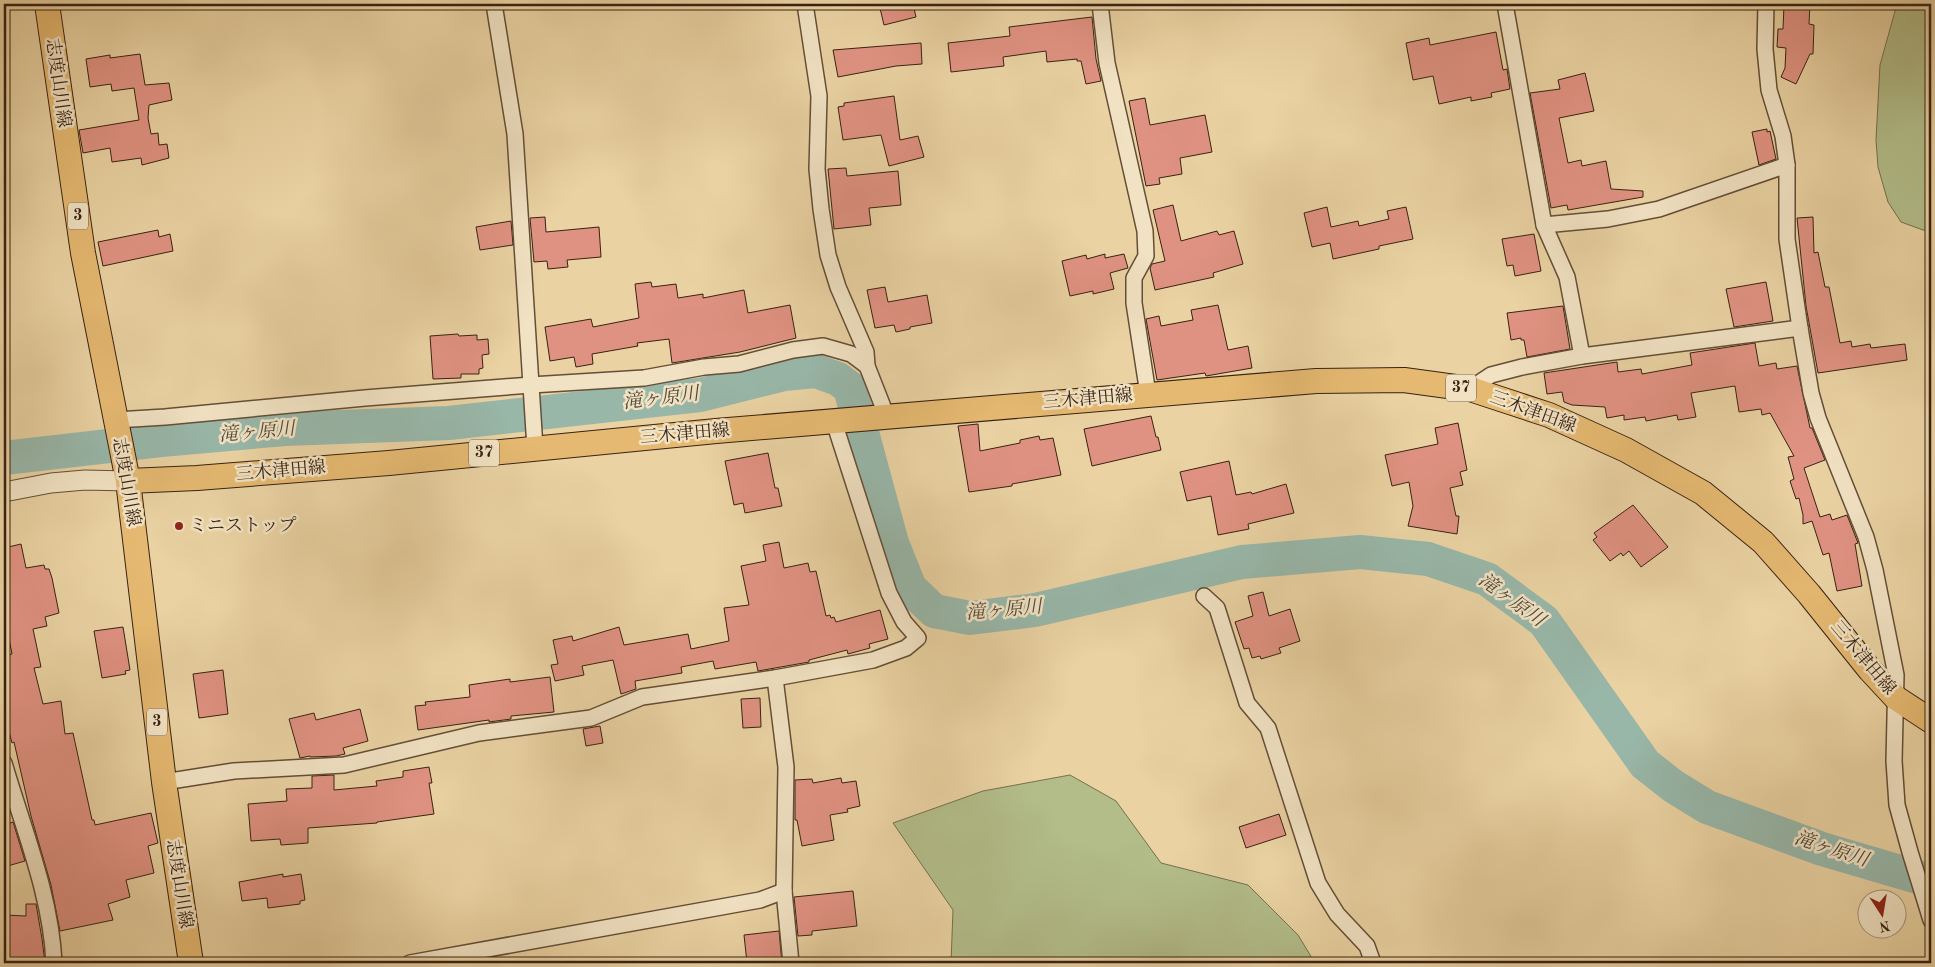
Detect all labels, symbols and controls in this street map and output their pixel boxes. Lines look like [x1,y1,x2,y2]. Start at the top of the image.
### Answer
street label: 志度山川線 [43,37,75,129]
road number: 3 [68,202,88,230]
road number: 37 [1446,374,1476,402]
water label: 滝ヶ原川 [622,383,702,413]
street label: 三木津田線 [1042,384,1134,412]
street label: 三木津田線 [1488,386,1579,436]
water label: 滝ヶ原川 [218,418,298,446]
street label: 三木津田線 [639,419,731,447]
street label: 志度山川線 [109,436,145,528]
road number: 37 [469,439,499,466]
street label: 三木津田線 [235,456,327,484]
place label: ミニストップ [189,516,296,535]
marker: ミニストップ [173,520,185,532]
water label: 滝ヶ原川 [1475,569,1550,632]
water label: 滝ヶ原川 [965,596,1045,624]
street label: 三木津田線 [1827,616,1900,698]
road number: 3 [147,709,167,736]
water label: 滝ヶ原川 [1792,827,1873,871]
street label: 志度山川線 [163,838,197,930]
north arrow [1858,890,1908,940]
text: N [1878,918,1891,934]

